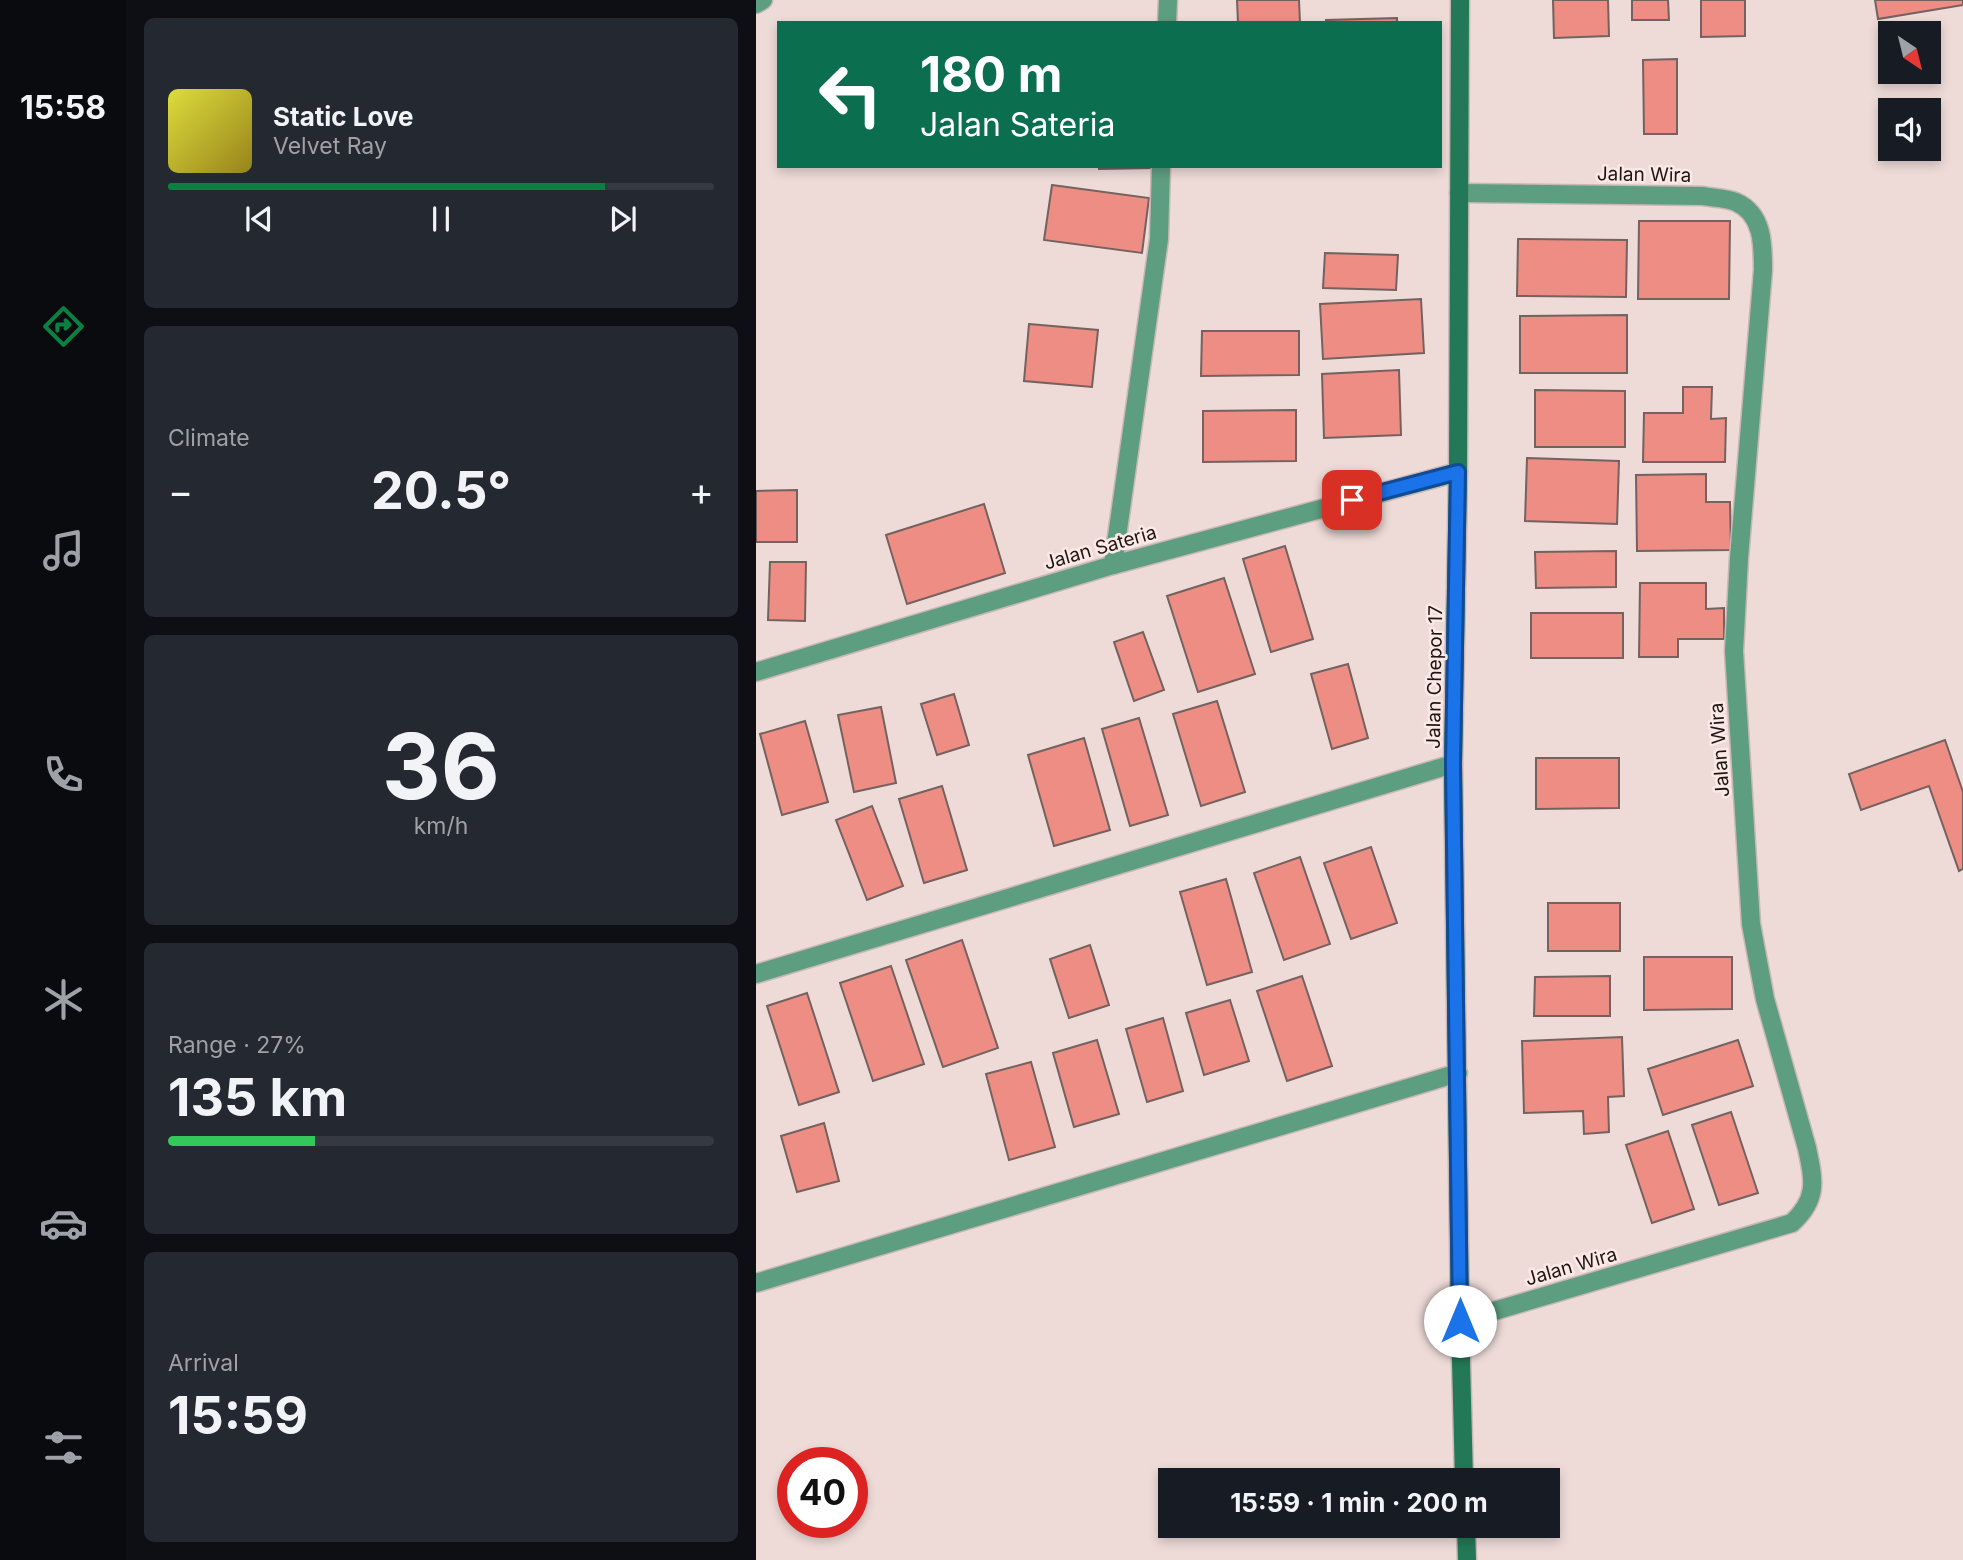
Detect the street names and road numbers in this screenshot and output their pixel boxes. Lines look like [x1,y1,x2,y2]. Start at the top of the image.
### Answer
street label: Jalan Wira [1597,162,1691,187]
street label: Jalan Sateria [1041,520,1159,575]
street label: Jalan Chepor 17 [1422,605,1447,749]
street label: Jalan Wira [1705,702,1734,798]
street label: Jalan Wira [1523,1242,1620,1291]

